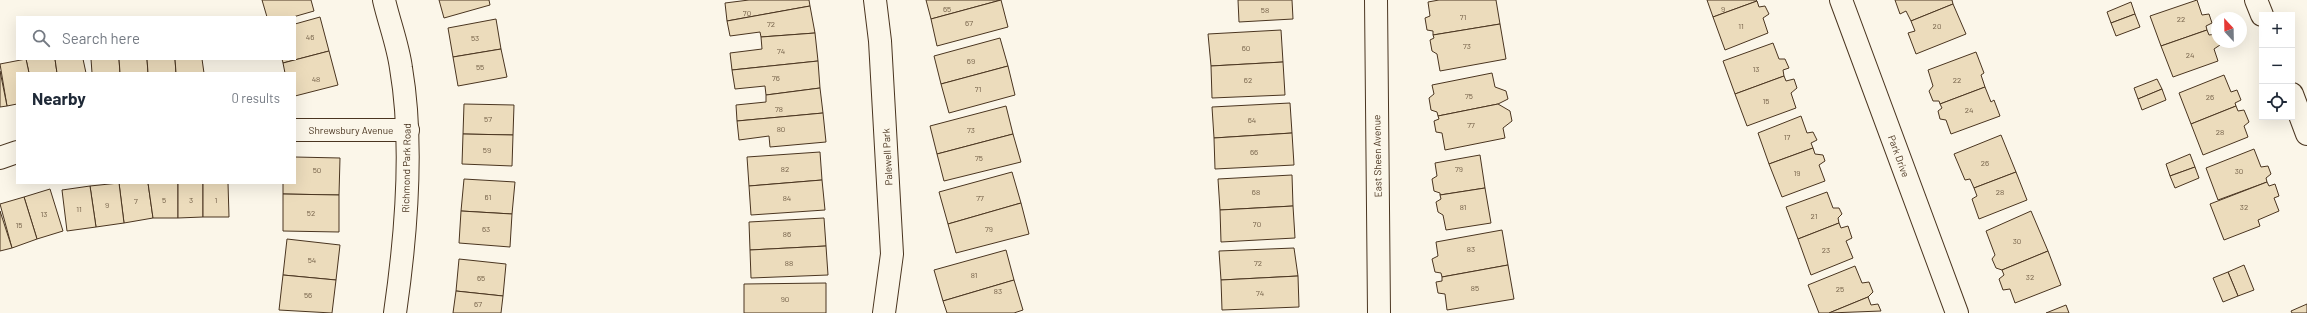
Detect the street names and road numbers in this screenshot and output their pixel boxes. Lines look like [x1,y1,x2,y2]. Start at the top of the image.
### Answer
street label: East Sheen Avenue [1370,115,1384,197]
street label: Richmond Park Road [399,123,413,213]
street label: Shrewsbury Avenue [309,124,393,136]
street label: Palewell Park [880,128,894,186]
street label: Park Drive [1886,133,1912,179]

